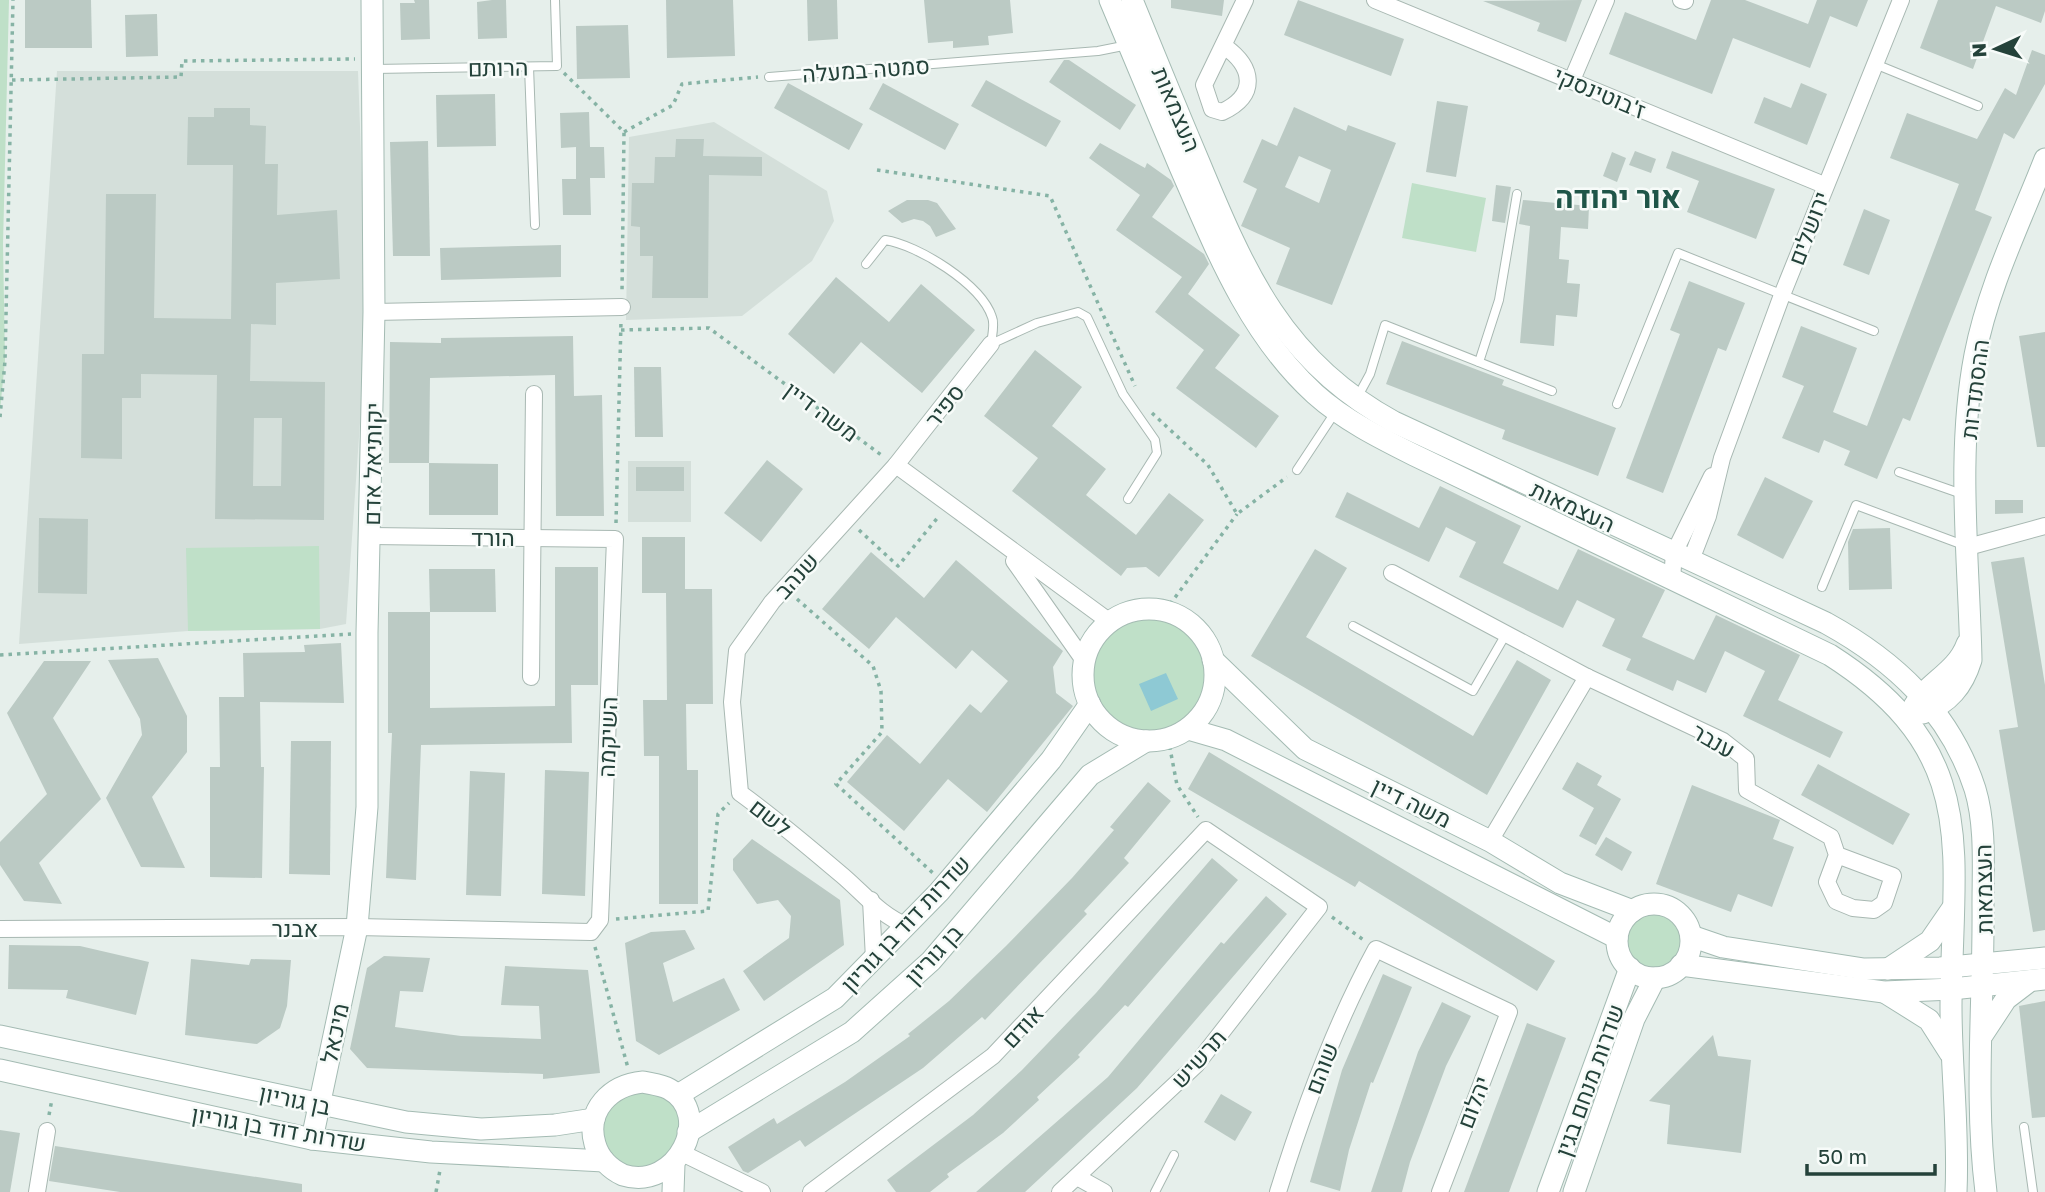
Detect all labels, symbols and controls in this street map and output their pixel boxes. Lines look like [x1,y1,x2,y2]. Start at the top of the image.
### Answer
north arrow [1961,14,2031,84]
text: N [1967,42,1991,58]
street label: סמטה במעלה [801,51,931,87]
street label: הרותם [467,52,529,82]
street label: ז'בוטינסקי [1550,60,1650,124]
street label: העצמאות [1147,62,1207,156]
district label: אור יהודה [1555,179,1681,215]
street label: ירושלים [1781,187,1835,269]
street label: ההסתדרות [1954,337,1994,441]
street label: משה דיין [780,375,864,447]
street label: ספיר [918,378,970,432]
street label: יקותיאל אדם [357,402,387,526]
street label: העצמאות [1526,474,1620,538]
street label: הורד [471,523,515,551]
street label: שנהב [768,546,824,604]
street label: השיקמה [592,696,622,778]
street label: ענבר [1687,717,1741,763]
street label: משה דיין [1368,771,1456,833]
street label: לשם [745,792,797,842]
street label: העצמאות [1968,844,1998,934]
street label: שדרות דוד בן גוריון [835,849,975,997]
street label: אבנר [272,914,318,942]
street label: בן גוריון [898,918,968,990]
street label: אודם [995,999,1049,1053]
street label: שדרות מנחם בגין [1548,1000,1630,1160]
street label: מיכאל [314,1001,354,1065]
street label: תרשיש [1164,1023,1232,1093]
street label: שוהם [1298,1038,1344,1098]
street label: יהלום [1450,1072,1496,1132]
street label: בן גוריון [257,1078,333,1120]
street label: שדרות דוד בן גוריון [190,1099,368,1157]
scale bar [1807,1132,1935,1176]
text: 50 m [1818,1143,1867,1169]

